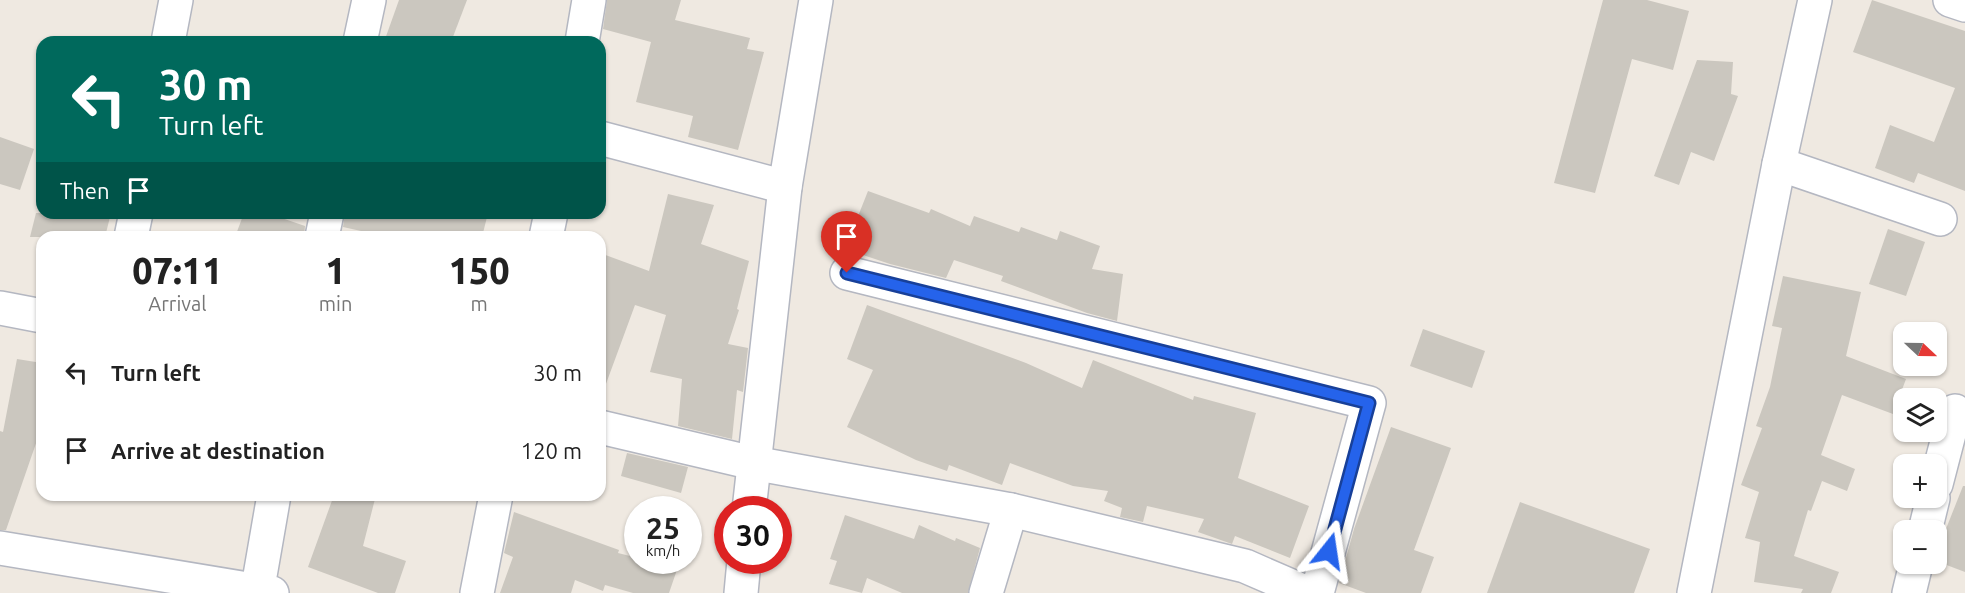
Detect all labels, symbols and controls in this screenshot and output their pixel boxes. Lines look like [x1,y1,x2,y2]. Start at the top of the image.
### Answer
icon: left [60,60,138,138]
text: 30 m [159,61,253,108]
text: Turn left [159,110,263,140]
icon: arrive [122,174,155,207]
text: Then [60,178,110,203]
pin [821,211,872,273]
icon: arrive [830,220,863,253]
text: 07:11 [132,250,222,291]
text: 1 [325,250,346,291]
text: 150 [449,250,510,291]
text: Arrival [148,292,207,315]
text: min [319,292,352,315]
text: m [471,292,488,315]
north arrow [1893,322,1947,376]
map controls [1893,322,1947,574]
icon: left [60,356,93,389]
text: Turn left [111,360,201,385]
text: 30 m [533,360,582,385]
button: layers [1893,388,1947,442]
icon: arrive [60,434,93,467]
text: Arrive at destination [111,438,325,463]
text: 120 m [521,438,582,463]
button: + [1893,454,1947,508]
speed limit sign: 30 [714,496,792,574]
text: 25 [646,511,680,545]
position arrow [1297,519,1361,583]
button: − [1893,520,1947,574]
text: km/h [646,542,680,559]

